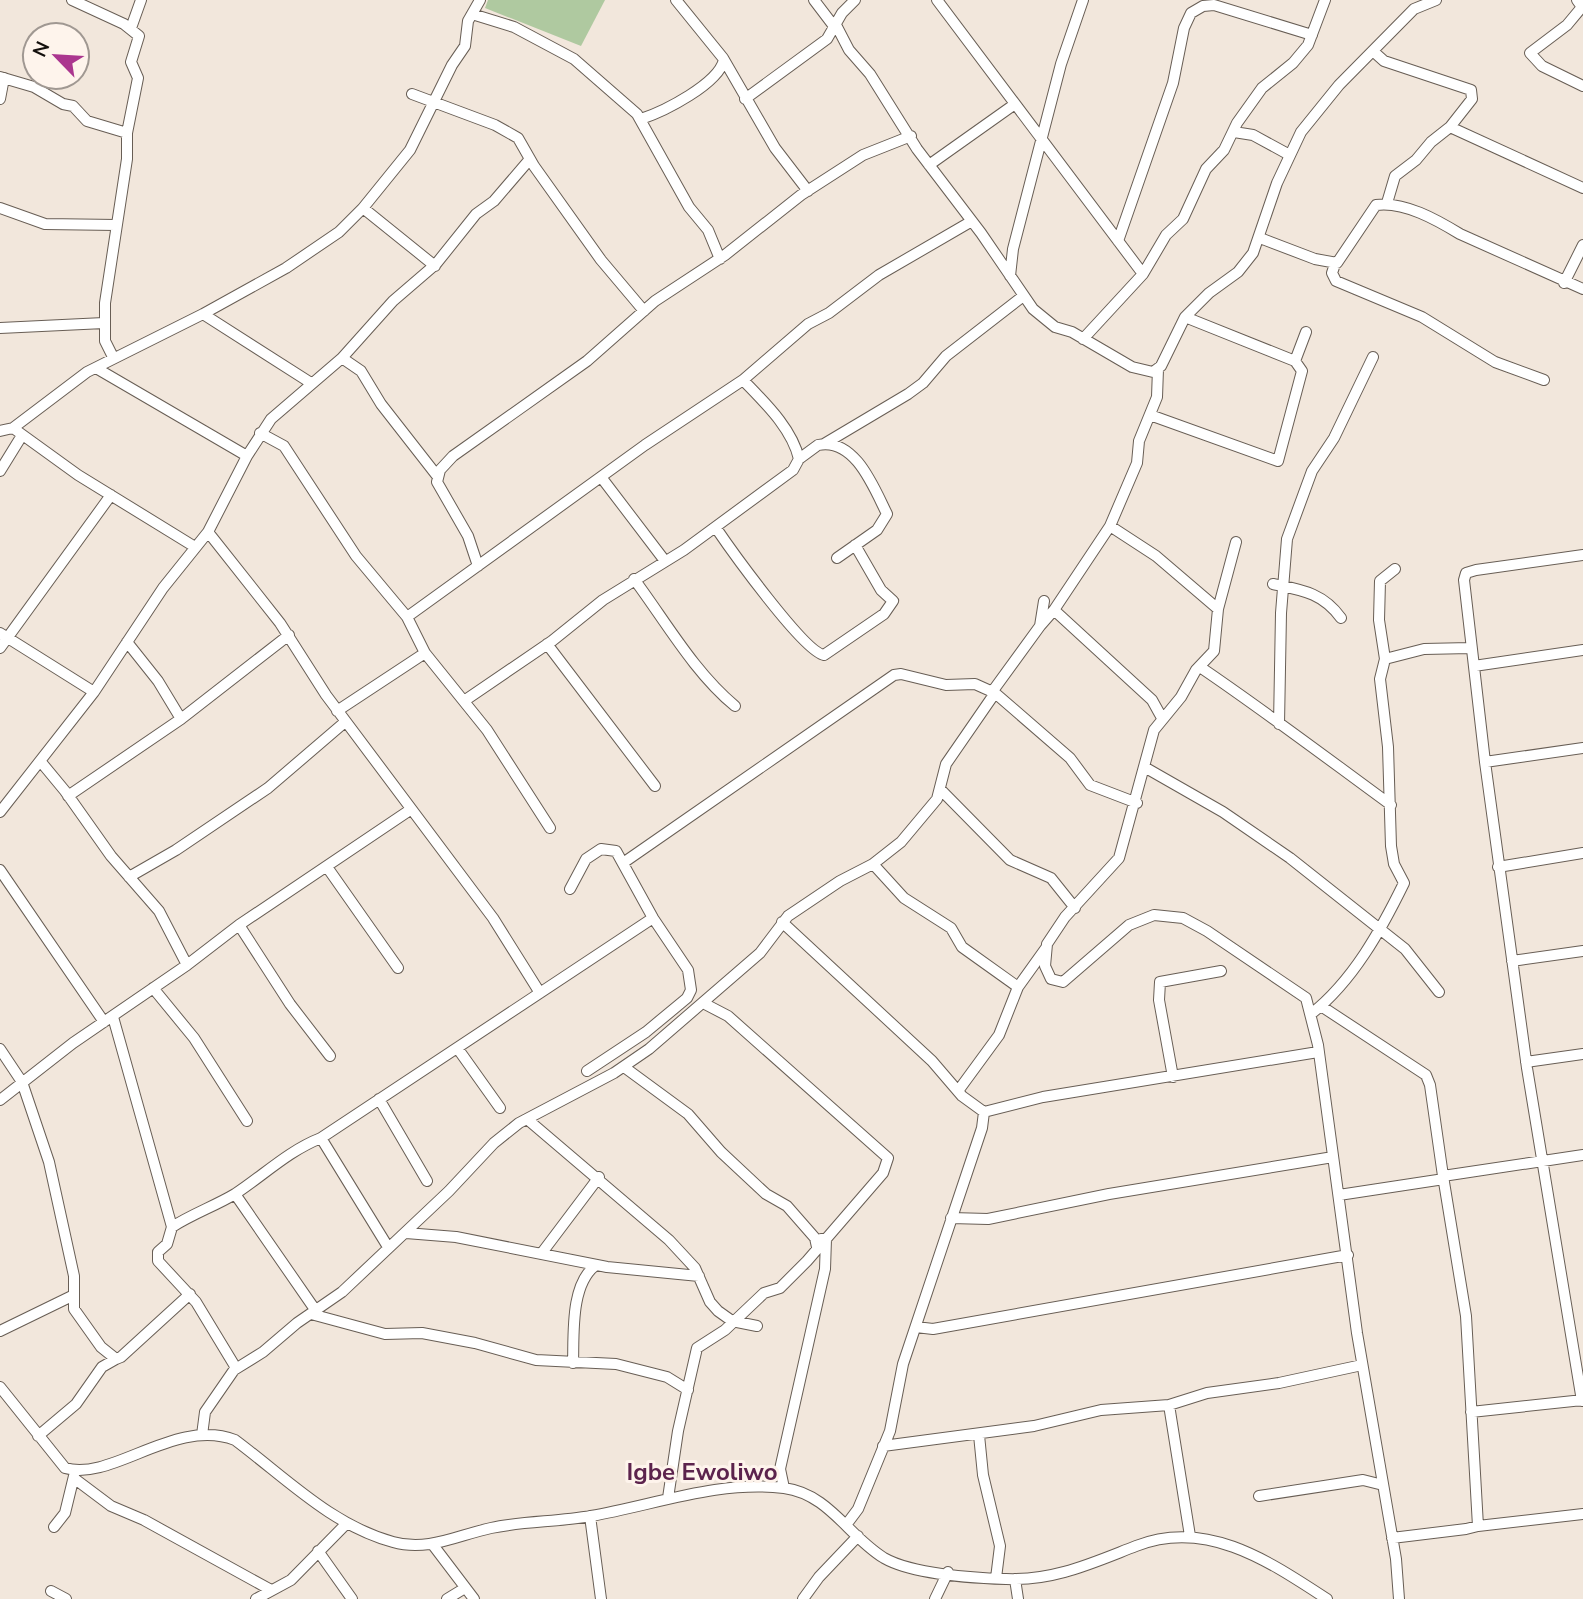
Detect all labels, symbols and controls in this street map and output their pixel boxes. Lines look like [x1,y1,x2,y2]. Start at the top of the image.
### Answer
north arrow [21,21,91,91]
text: N [27,37,56,61]
district label: Igbe Ewoliwo [626,1456,778,1488]

